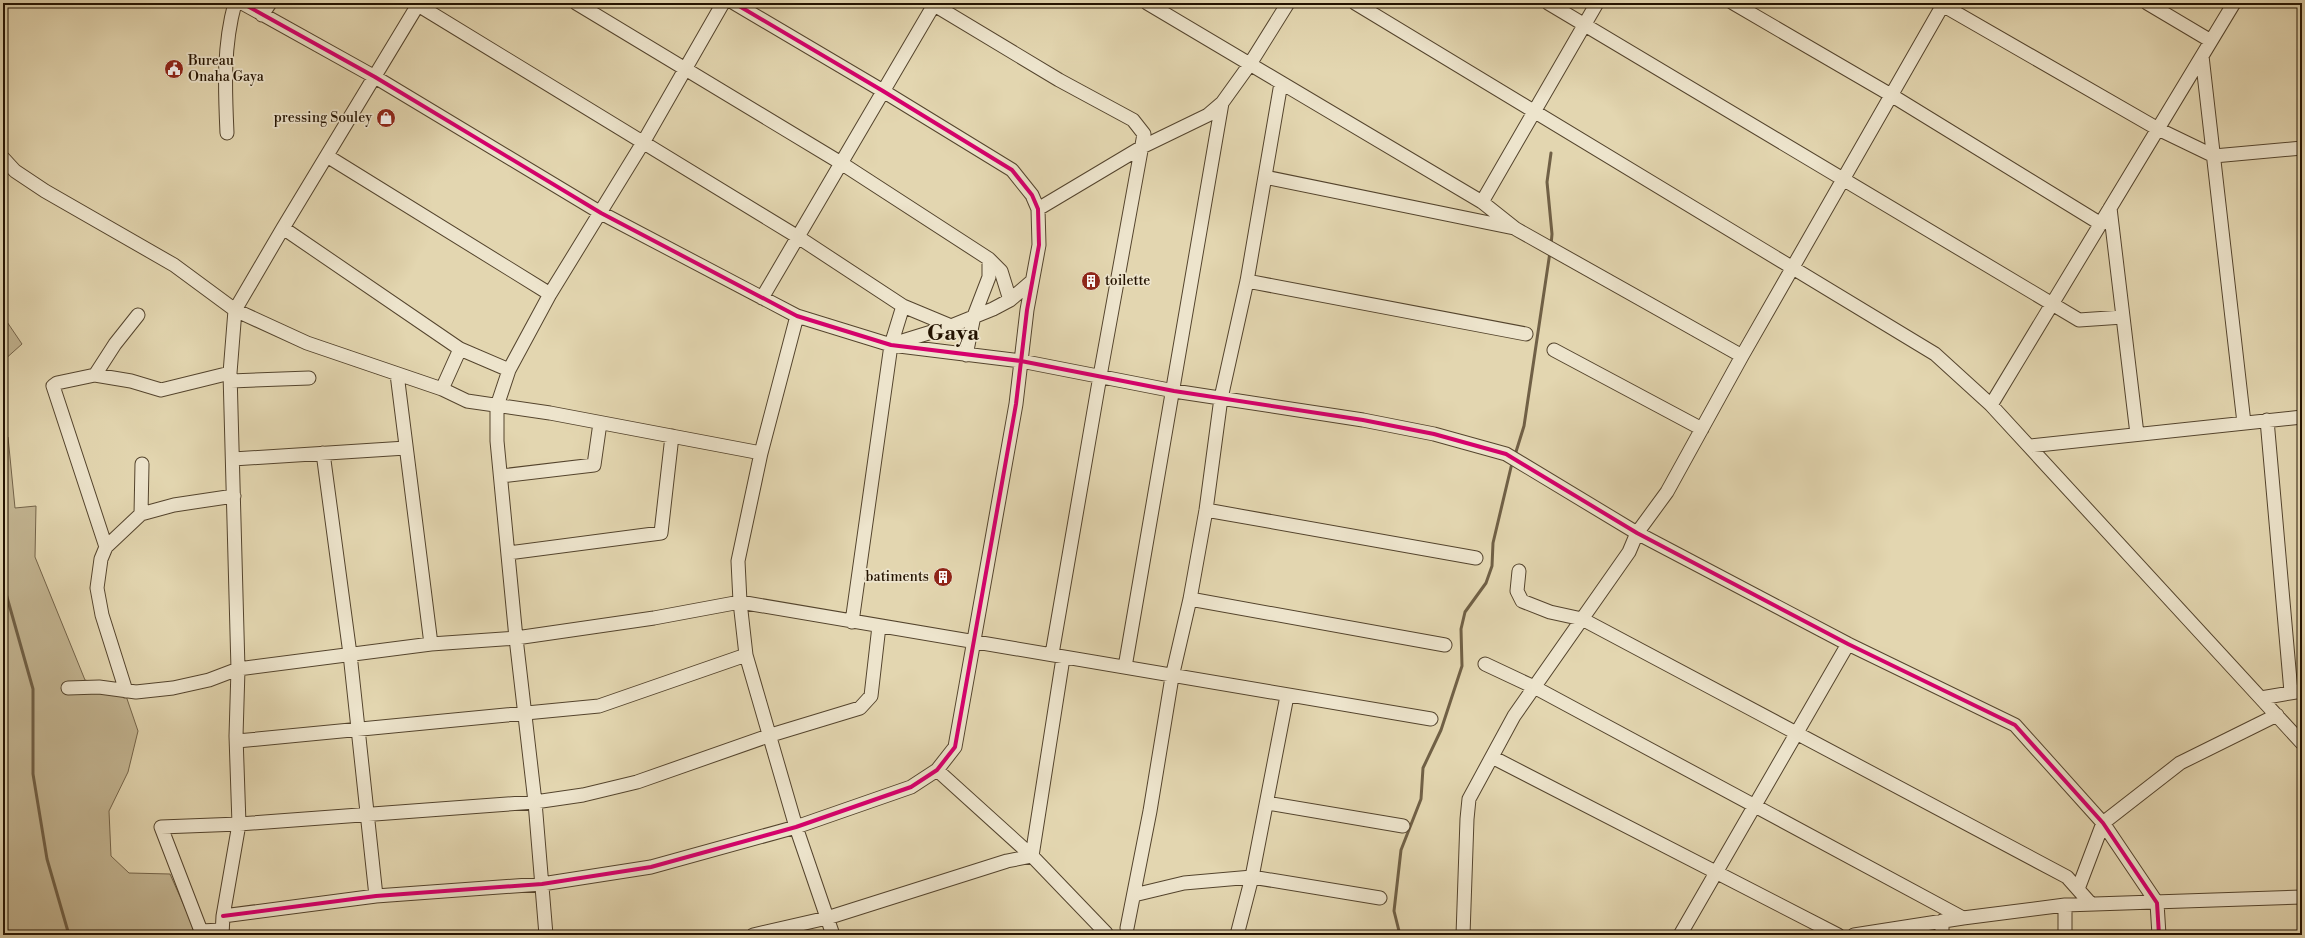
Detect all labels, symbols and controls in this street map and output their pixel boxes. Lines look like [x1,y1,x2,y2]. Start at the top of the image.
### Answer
place label: Bureau Onaha Gaya [187,52,265,86]
public building icon: Bureau Onaha Gaya [163,58,185,80]
shop icon: pressing Souley [375,107,397,129]
place label: pressing Souley [274,109,372,127]
building icon: toilette [1080,270,1102,292]
place label: toilette [1105,272,1150,290]
district label: Gaya [927,320,980,347]
building icon: batiments [932,566,954,588]
place label: batiments [866,568,929,586]

